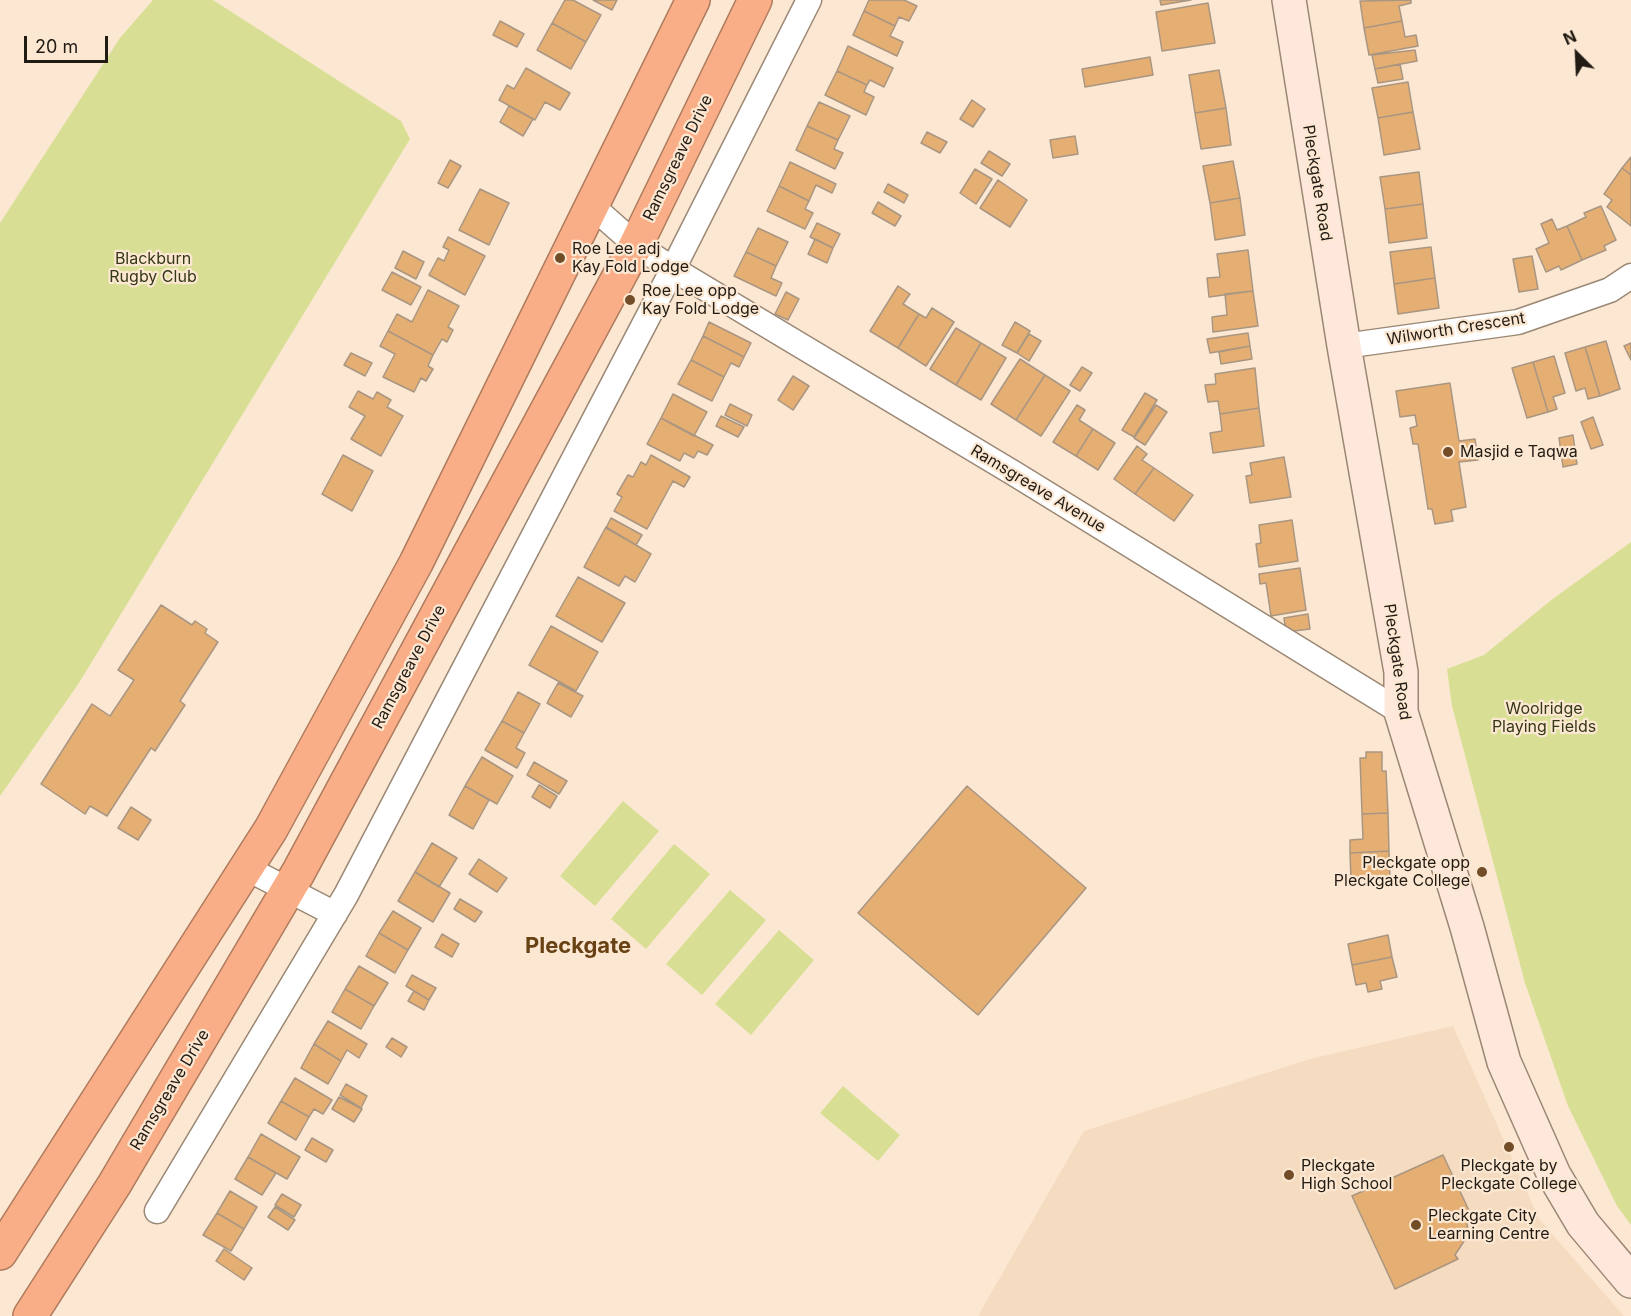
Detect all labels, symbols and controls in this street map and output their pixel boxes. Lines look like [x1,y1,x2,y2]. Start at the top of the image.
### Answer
scale bar [27,24,111,62]
north arrow [1547,24,1607,84]
text: N [1560,26,1579,49]
text: 20 m [35,36,78,57]
street label: Ramsgreave Drive [639,92,717,224]
street label: Pleckgate Road [1298,124,1336,242]
place label: Roe Lee adj Kay Fold Lodge [572,239,689,277]
park label: Blackburn Rugby Club [109,249,197,287]
marker: Roe Lee adj Kay Fold Lodge [553,251,567,265]
place label: Roe Lee opp Kay Fold Lodge [642,281,759,319]
marker: Roe Lee opp Kay Fold Lodge [623,293,637,307]
street label: Wilworth Crescent [1385,309,1527,349]
street label: Ramsgreave Avenue [967,441,1109,537]
place label: Masjid e Taqwa [1460,442,1578,462]
marker: Masjid e Taqwa [1441,445,1455,459]
street label: Ramsgreave Drive [368,602,450,732]
street label: Pleckgate Road [1379,603,1415,721]
park label: Woolridge Playing Fields [1492,699,1596,737]
place label: Pleckgate opp Pleckgate College [1334,853,1470,891]
marker: Pleckgate opp Pleckgate College [1475,865,1489,879]
district label: Pleckgate [525,933,631,959]
street label: Ramsgreave Drive [126,1026,214,1154]
marker: Pleckgate by Pleckgate College [1502,1140,1516,1154]
place label: Pleckgate High School [1301,1156,1392,1194]
place label: Pleckgate by Pleckgate College [1441,1156,1577,1194]
marker: Pleckgate High School [1282,1168,1296,1182]
place label: Pleckgate City Learning Centre [1428,1206,1550,1244]
marker: Pleckgate City Learning Centre [1409,1218,1423,1232]

